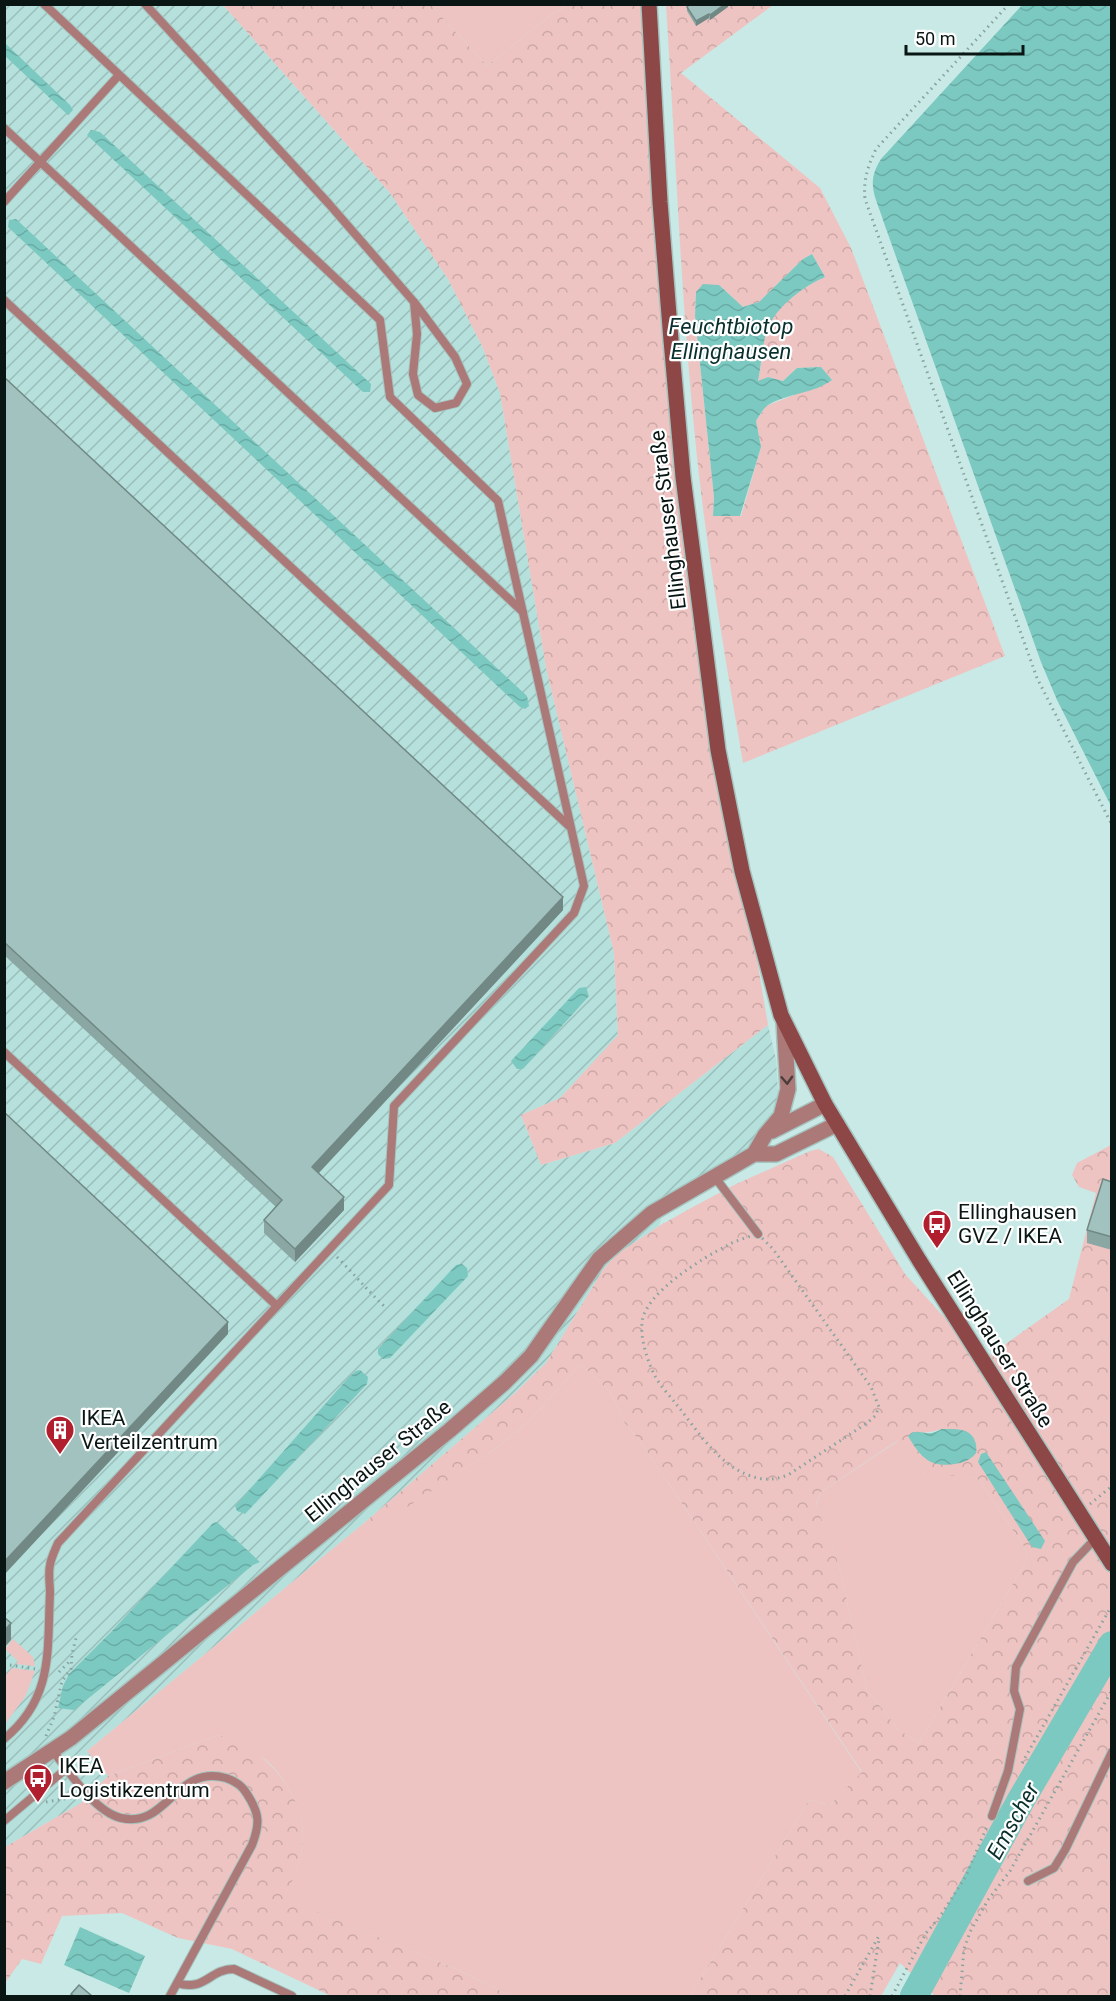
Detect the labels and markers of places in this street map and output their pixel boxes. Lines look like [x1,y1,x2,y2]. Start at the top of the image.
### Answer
place label: Ellinghausen GVZ / IKEA [958,1200,1077,1248]
bus stop icon: Ellinghausen GVZ / IKEA [921,1208,953,1250]
place label: IKEA Verteilzentrum [81,1406,218,1454]
building icon: IKEA Verteilzentrum [44,1414,76,1456]
place label: IKEA Logistikzentrum [59,1754,210,1802]
bus stop icon: IKEA Logistikzentrum [22,1762,54,1804]

